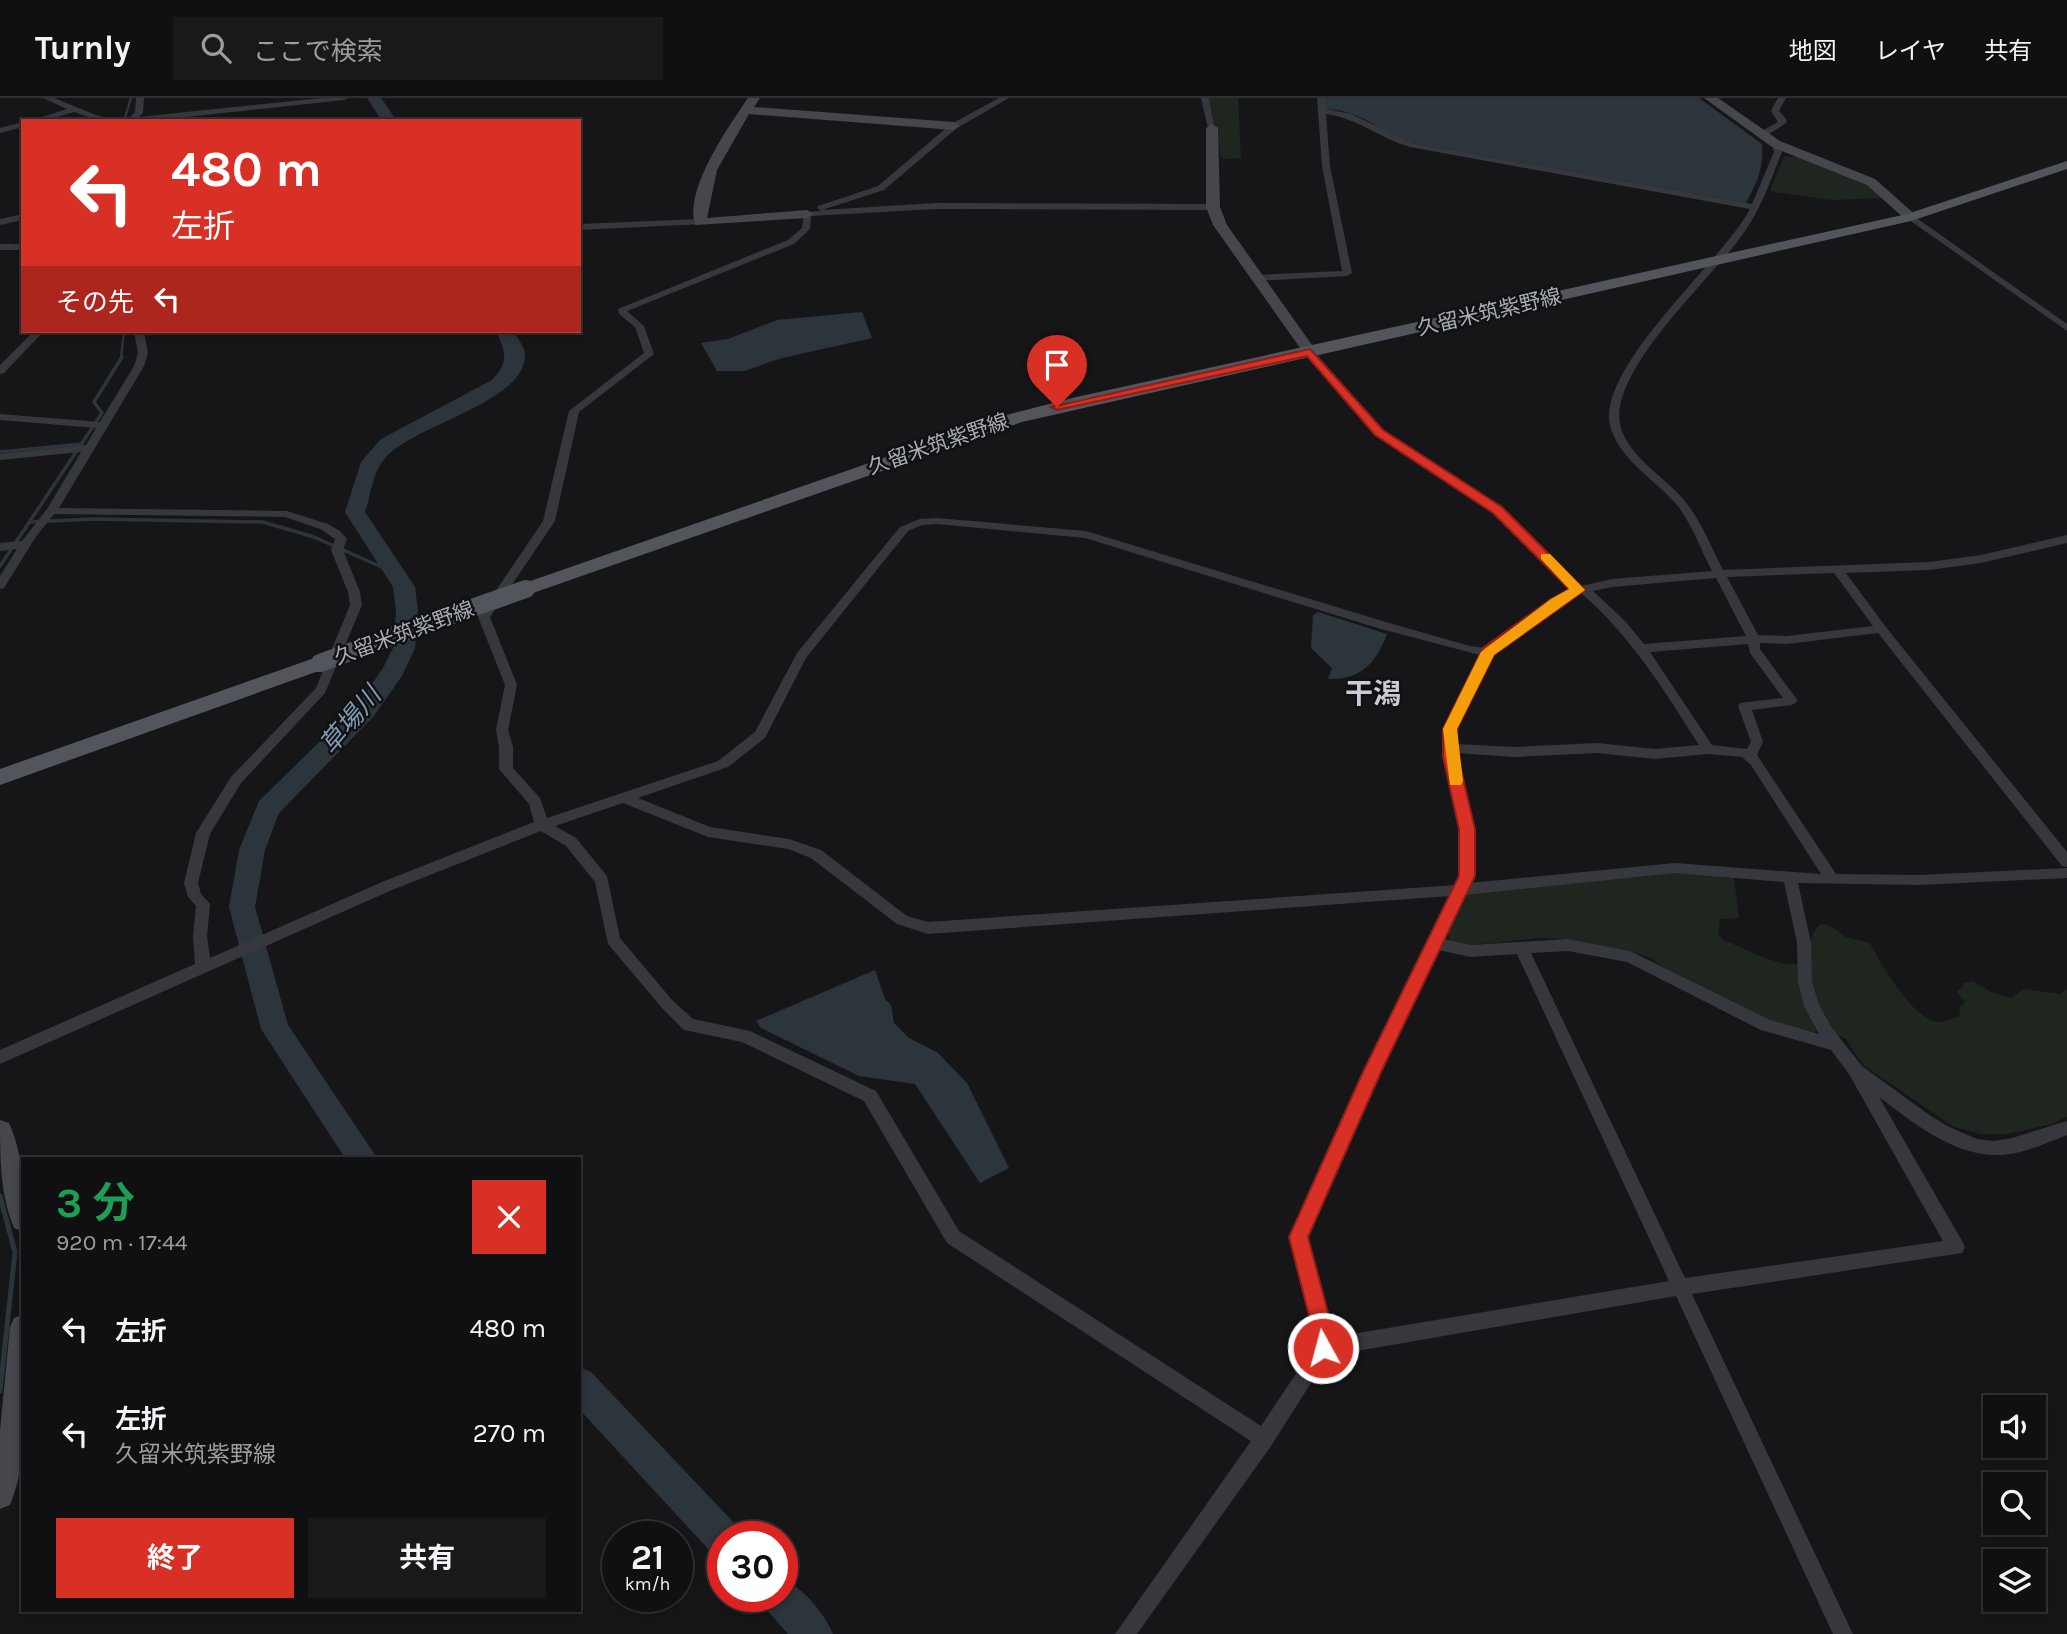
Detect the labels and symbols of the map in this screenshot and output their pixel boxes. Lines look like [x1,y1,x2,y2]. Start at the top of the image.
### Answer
street label: 久留米筑紫野線 [1415,284,1563,340]
pin [1027,335,1087,407]
street label: 久留米筑紫野線 [865,409,1011,479]
street label: 久留米筑紫野線 [331,597,477,669]
district label: 干潟 [1345,677,1401,710]
water label: 草場川 [313,678,389,760]
position arrow [1286,1311,1360,1385]
speed limit sign: 30 [707,1521,798,1612]

